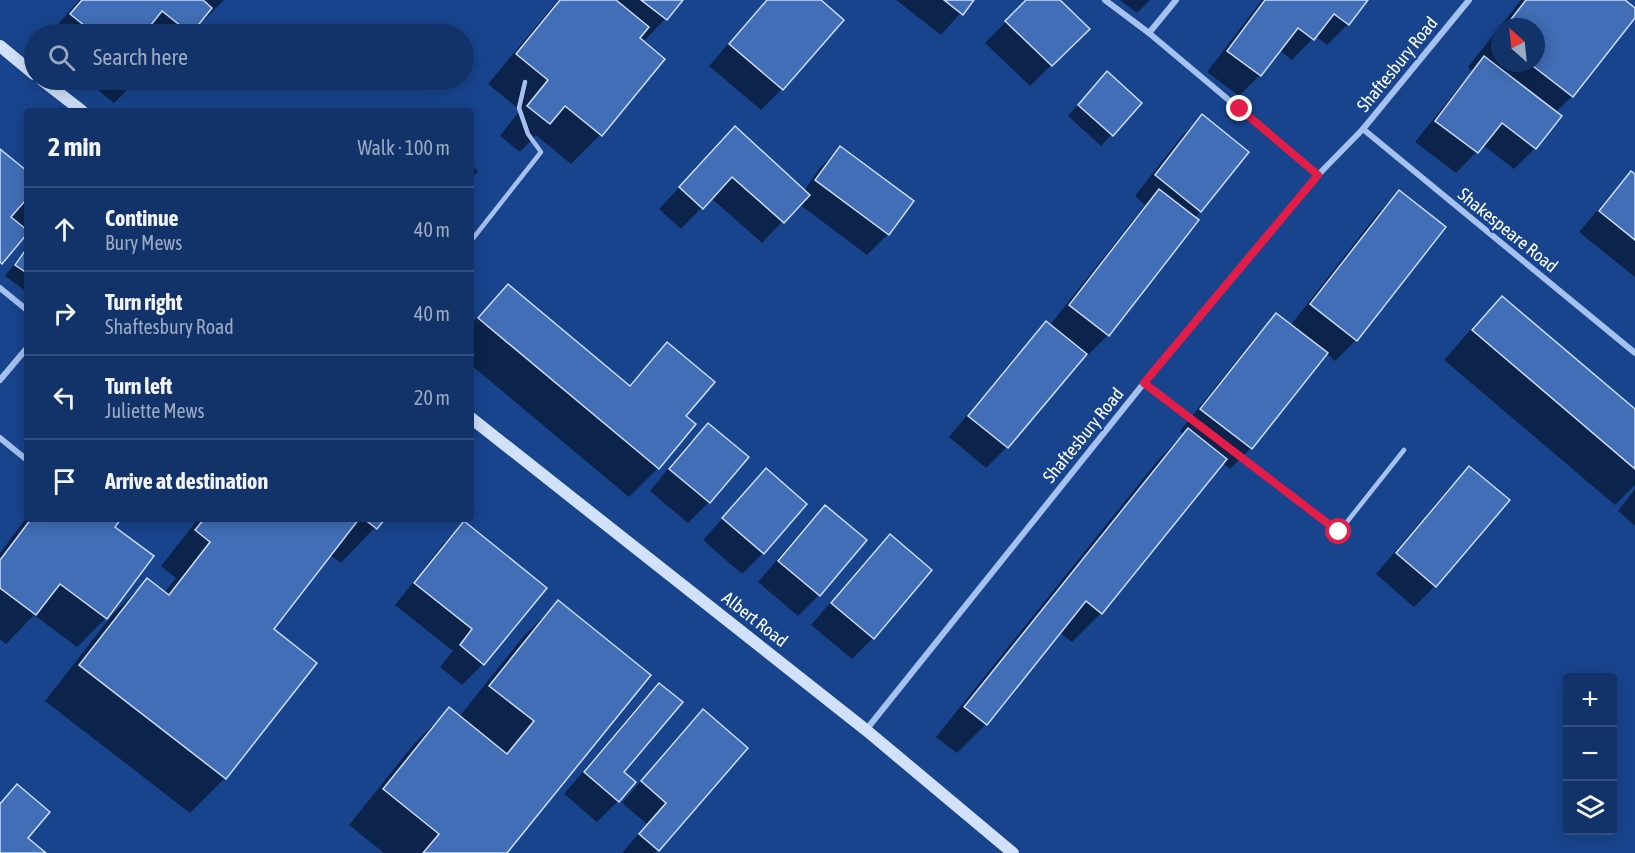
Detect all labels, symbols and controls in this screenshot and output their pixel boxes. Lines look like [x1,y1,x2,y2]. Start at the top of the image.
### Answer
street label: Shaftesbury Road [1352,12,1442,116]
north arrow [1491,18,1545,72]
search box [24,24,474,90]
icon: search [45,41,78,74]
text: Search here [93,44,188,70]
route end [1226,95,1252,121]
text: 2 min [48,132,101,162]
text: Walk · 100 m [358,136,450,159]
street label: Shakespeare Road [1454,183,1562,277]
text: Continue [105,205,179,231]
icon: ahead [48,213,81,246]
text: 40 m [414,218,450,241]
text: Bury Mews [105,231,182,254]
text: Turn right [105,289,182,315]
icon: right [48,297,81,330]
text: 40 m [414,302,450,325]
text: Shaftesbury Road [105,315,234,338]
text: Turn left [105,373,172,399]
icon: left [48,381,81,414]
street label: Shaftesbury Road [1038,383,1128,487]
text: 20 m [414,386,450,409]
text: Juliette Mews [105,399,204,422]
icon: arrive [48,465,81,498]
text: Arrive at destination [105,468,268,494]
route start [1325,518,1351,544]
street label: Albert Road [718,587,792,651]
map controls [1563,673,1617,835]
button: + [1563,673,1617,727]
button: − [1563,727,1617,781]
button: layers [1563,781,1617,835]

